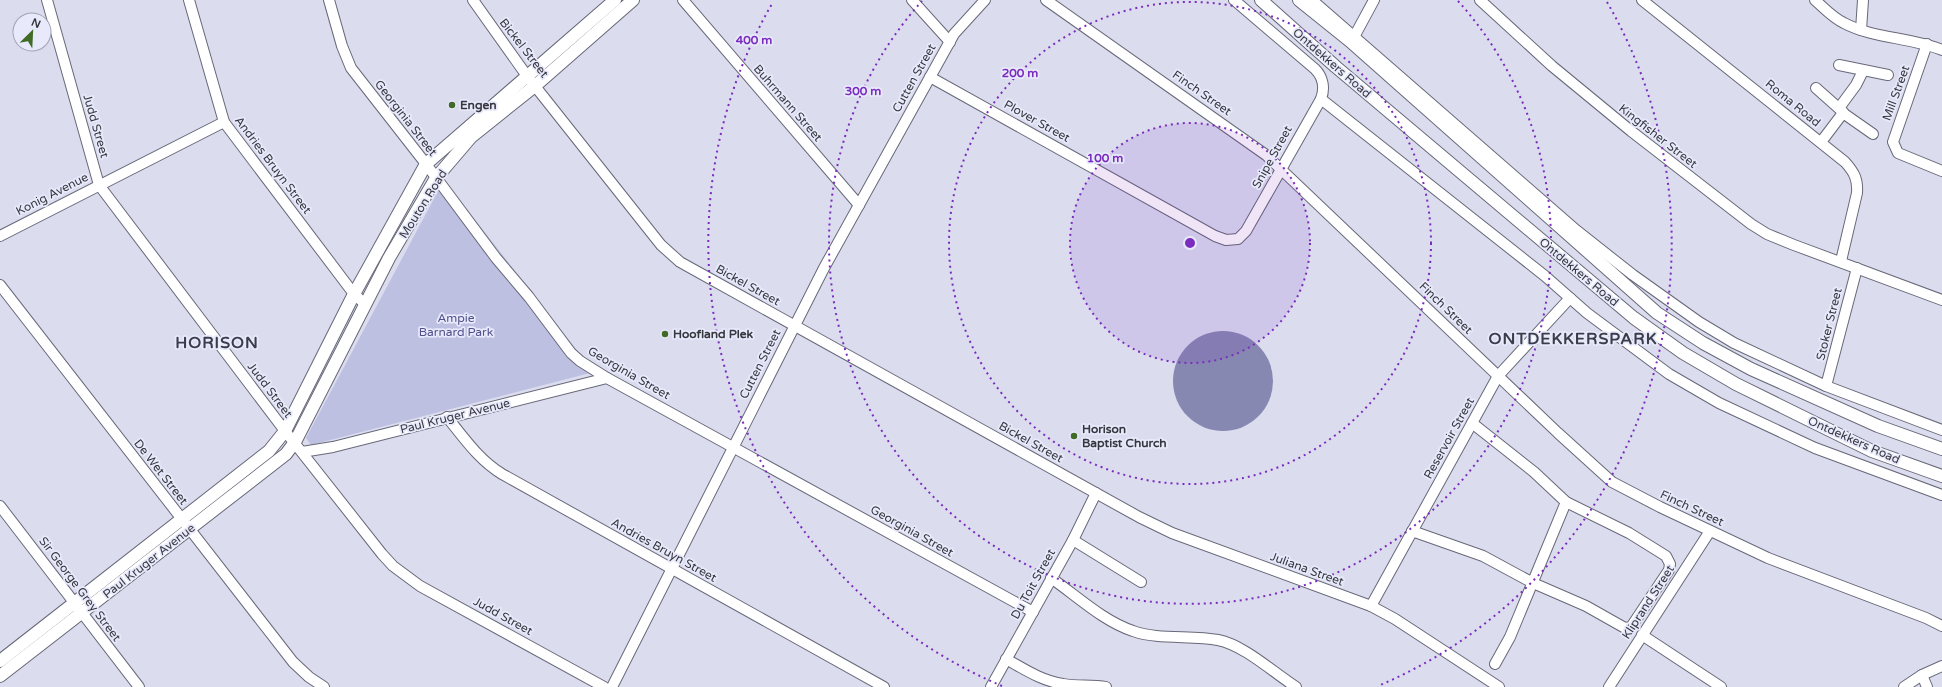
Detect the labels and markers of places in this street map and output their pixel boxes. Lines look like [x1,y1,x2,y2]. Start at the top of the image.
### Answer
place label: Engen [460,98,497,113]
marker: Engen [447,100,457,110]
centre of rings [1183,236,1197,250]
place label: Hoofland Plek [673,327,754,341]
marker: Hoofland Plek [660,329,670,339]
place label: Horison Baptist Church [1082,422,1167,451]
marker: Horison Baptist Church [1069,431,1079,441]

